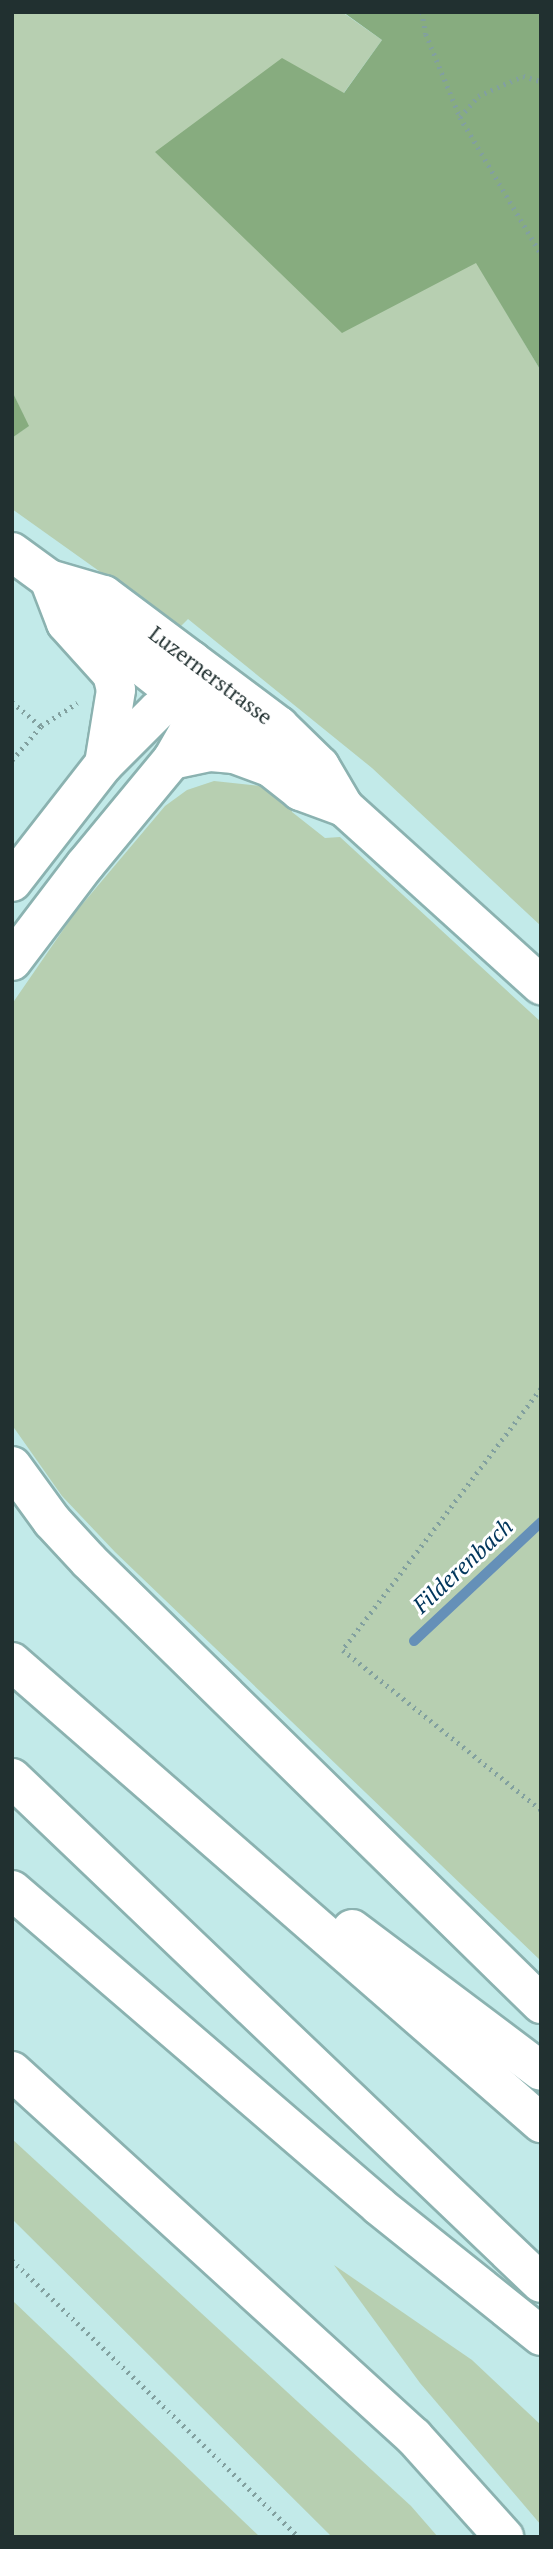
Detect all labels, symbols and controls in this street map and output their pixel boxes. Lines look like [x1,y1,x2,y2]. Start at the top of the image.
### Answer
street label: Luzernerstrasse [144,621,278,729]
water label: Filderenbach [407,1513,519,1619]

